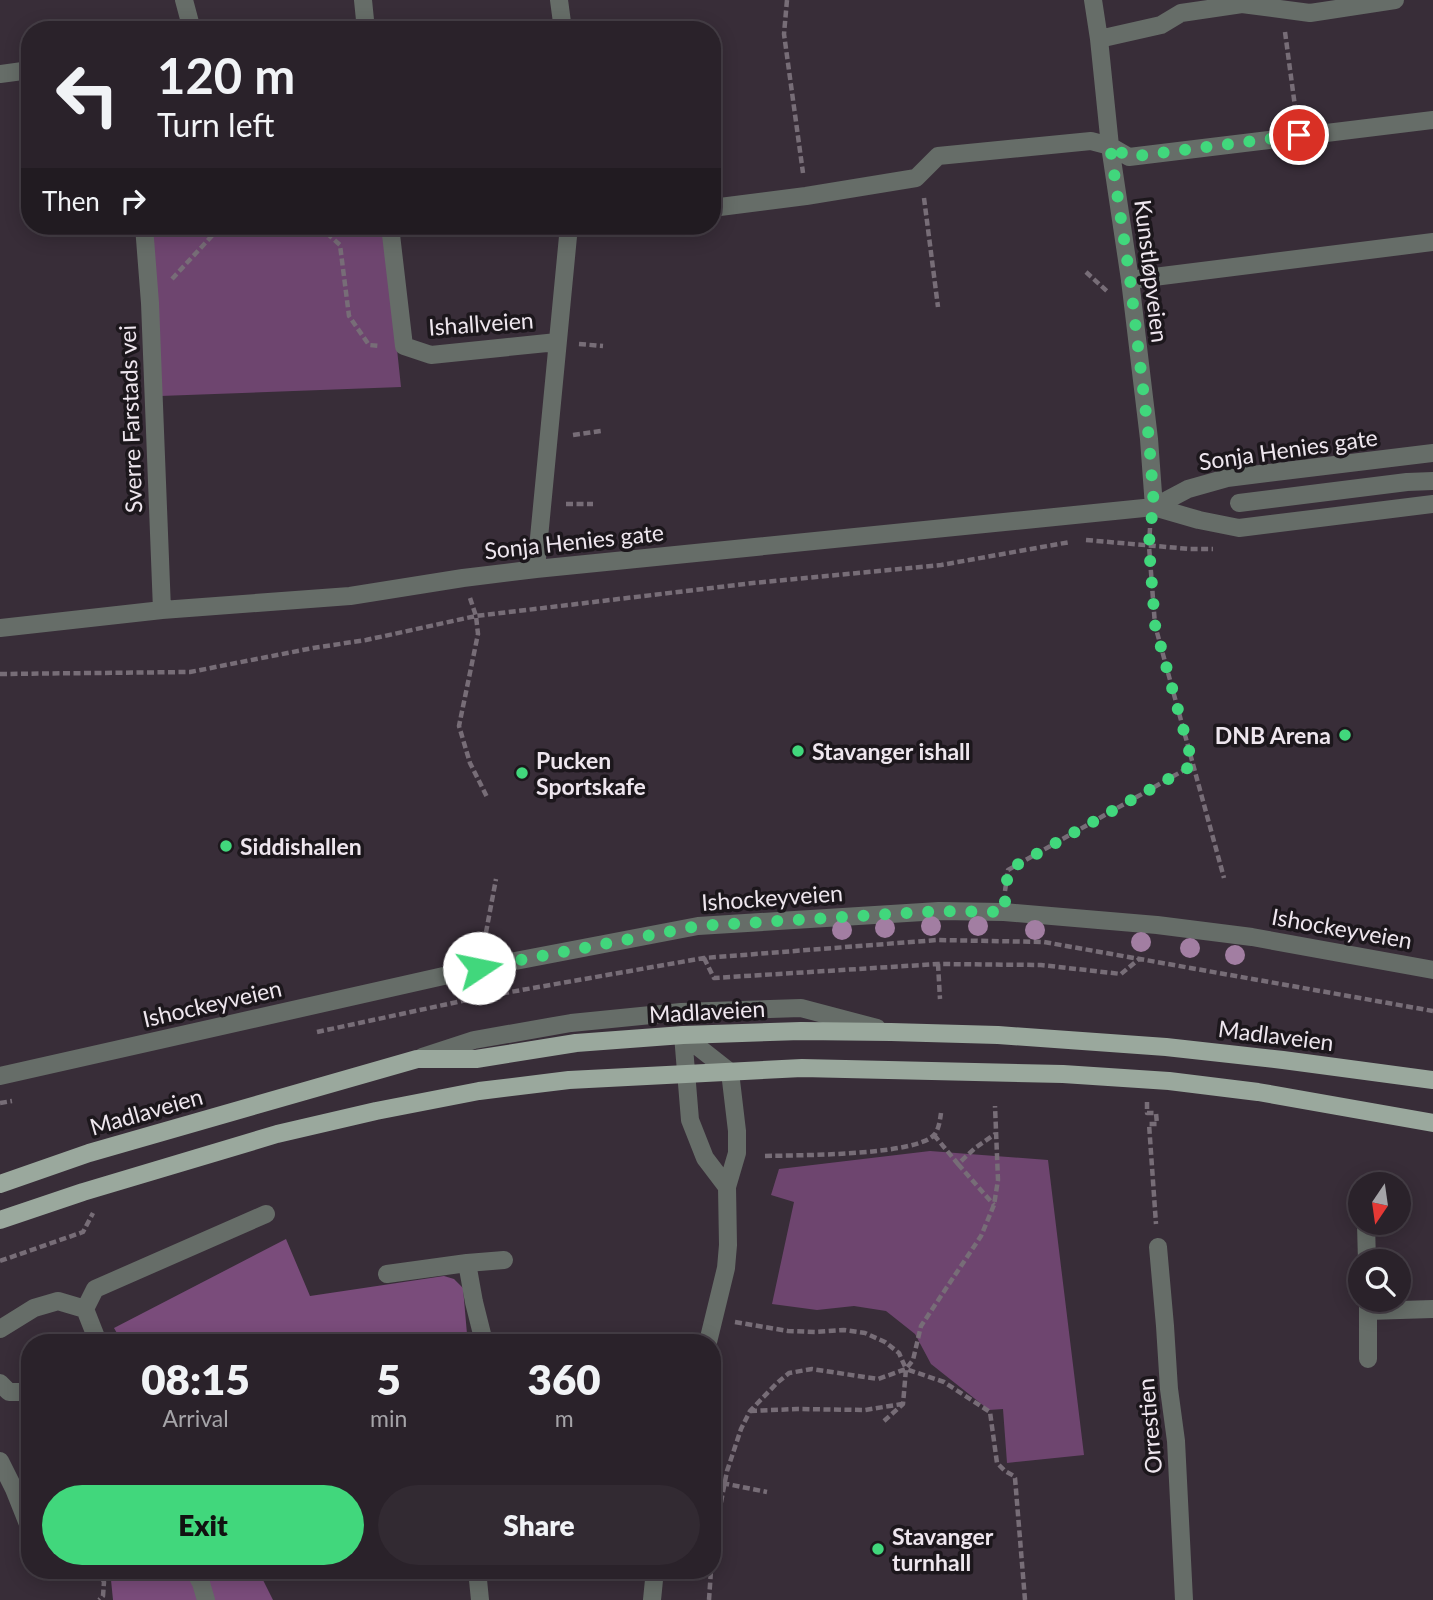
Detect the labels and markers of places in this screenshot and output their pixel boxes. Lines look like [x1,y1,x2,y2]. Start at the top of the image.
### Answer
pin [1269,105,1329,165]
place label: DNB Arena [1215,721,1331,749]
marker: DNB Arena [1337,727,1353,743]
place label: Stavanger ishall [812,737,971,765]
marker: Stavanger ishall [790,743,806,759]
place label: Pucken Sportskafe [536,746,646,800]
marker: Pucken Sportskafe [514,765,530,781]
place label: Siddishallen [240,832,362,860]
marker: Siddishallen [218,838,234,854]
place label: Stavanger turnhall [892,1522,994,1576]
marker: Stavanger turnhall [870,1541,886,1557]

